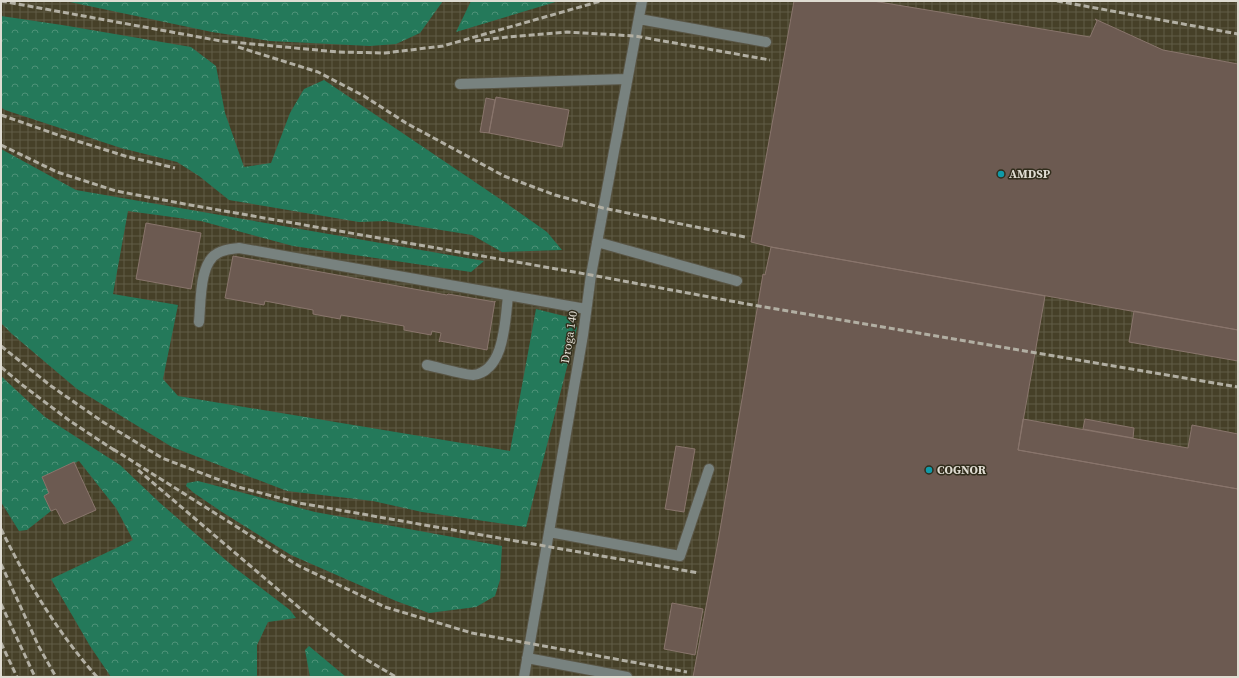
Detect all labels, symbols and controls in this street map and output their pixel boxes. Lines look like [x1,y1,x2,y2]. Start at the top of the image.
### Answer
place label: AMDSP [1009,166,1051,182]
marker: AMDSP [996,169,1006,179]
street label: Droga 140 [557,310,581,364]
place label: COGNOR [937,462,987,478]
marker: COGNOR [924,465,934,475]

